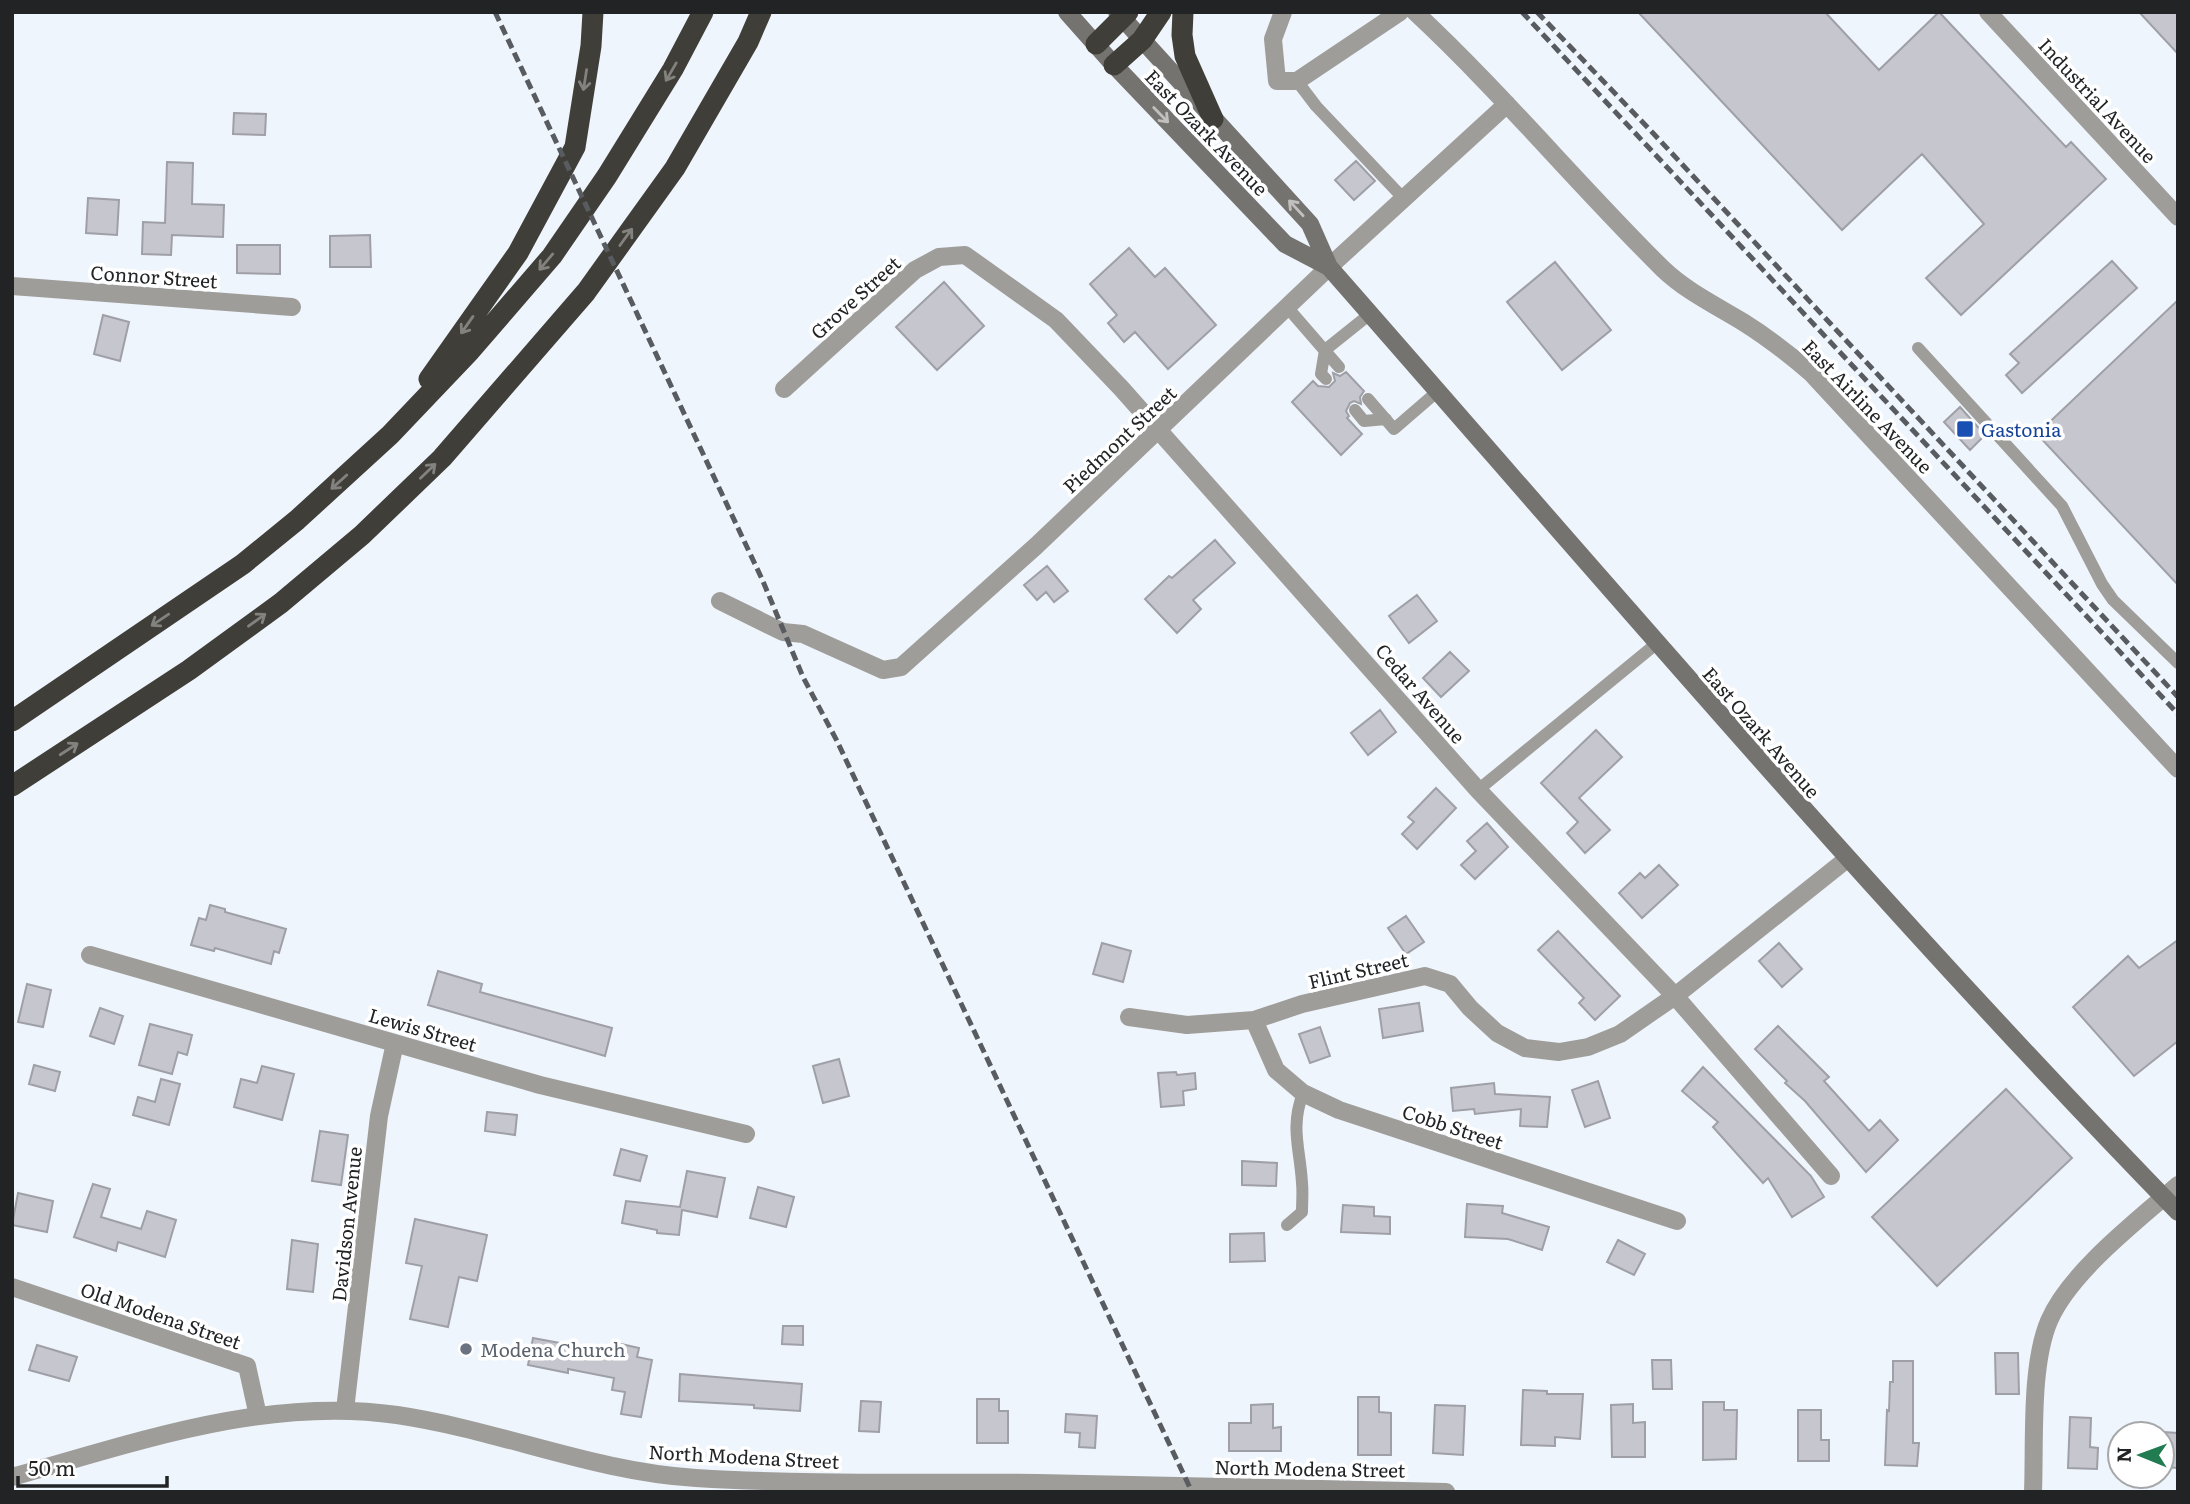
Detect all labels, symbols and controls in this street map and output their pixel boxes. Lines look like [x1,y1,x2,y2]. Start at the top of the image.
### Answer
street label: Industrial Avenue [2033,31,2163,169]
one-way arrow [663,62,677,82]
street label: East Ozark Avenue [1139,62,1275,202]
one-way arrow [578,68,591,91]
one-way arrow [1153,106,1170,123]
one-way arrow [1287,200,1304,217]
one-way arrow [619,228,633,247]
street label: Grove Street [804,249,906,345]
one-way arrow [538,253,554,271]
street label: Connor Street [90,258,219,294]
one-way arrow [460,315,474,334]
street label: East Airline Avenue [1797,333,1939,479]
street label: Piedmont Street [1056,379,1182,499]
place label: Gastonia [1981,415,2062,443]
marker: Gastonia [1955,419,1975,439]
one-way arrow [419,463,436,480]
one-way arrow [331,473,348,490]
one-way arrow [247,613,266,627]
one-way arrow [150,614,170,628]
street label: Cedar Avenue [1370,637,1472,749]
street label: East Ozark Avenue [1697,660,1827,804]
one-way arrow [59,742,79,756]
street label: Flint Street [1305,945,1411,995]
street label: Lewis Street [366,1000,481,1058]
street label: Cobb Street [1399,1097,1507,1156]
street label: Davidson Avenue [324,1145,368,1303]
street label: Old Modena Street [77,1274,245,1356]
place label: Modena Church [480,1335,626,1363]
marker: Modena Church [458,1341,474,1357]
north arrow [2106,1420,2176,1490]
street label: North Modena Street [648,1437,840,1475]
scale bar [18,1444,166,1488]
text: N [2109,1446,2137,1463]
text: 50 m [28,1451,75,1482]
street label: North Modena Street [1214,1452,1406,1484]

